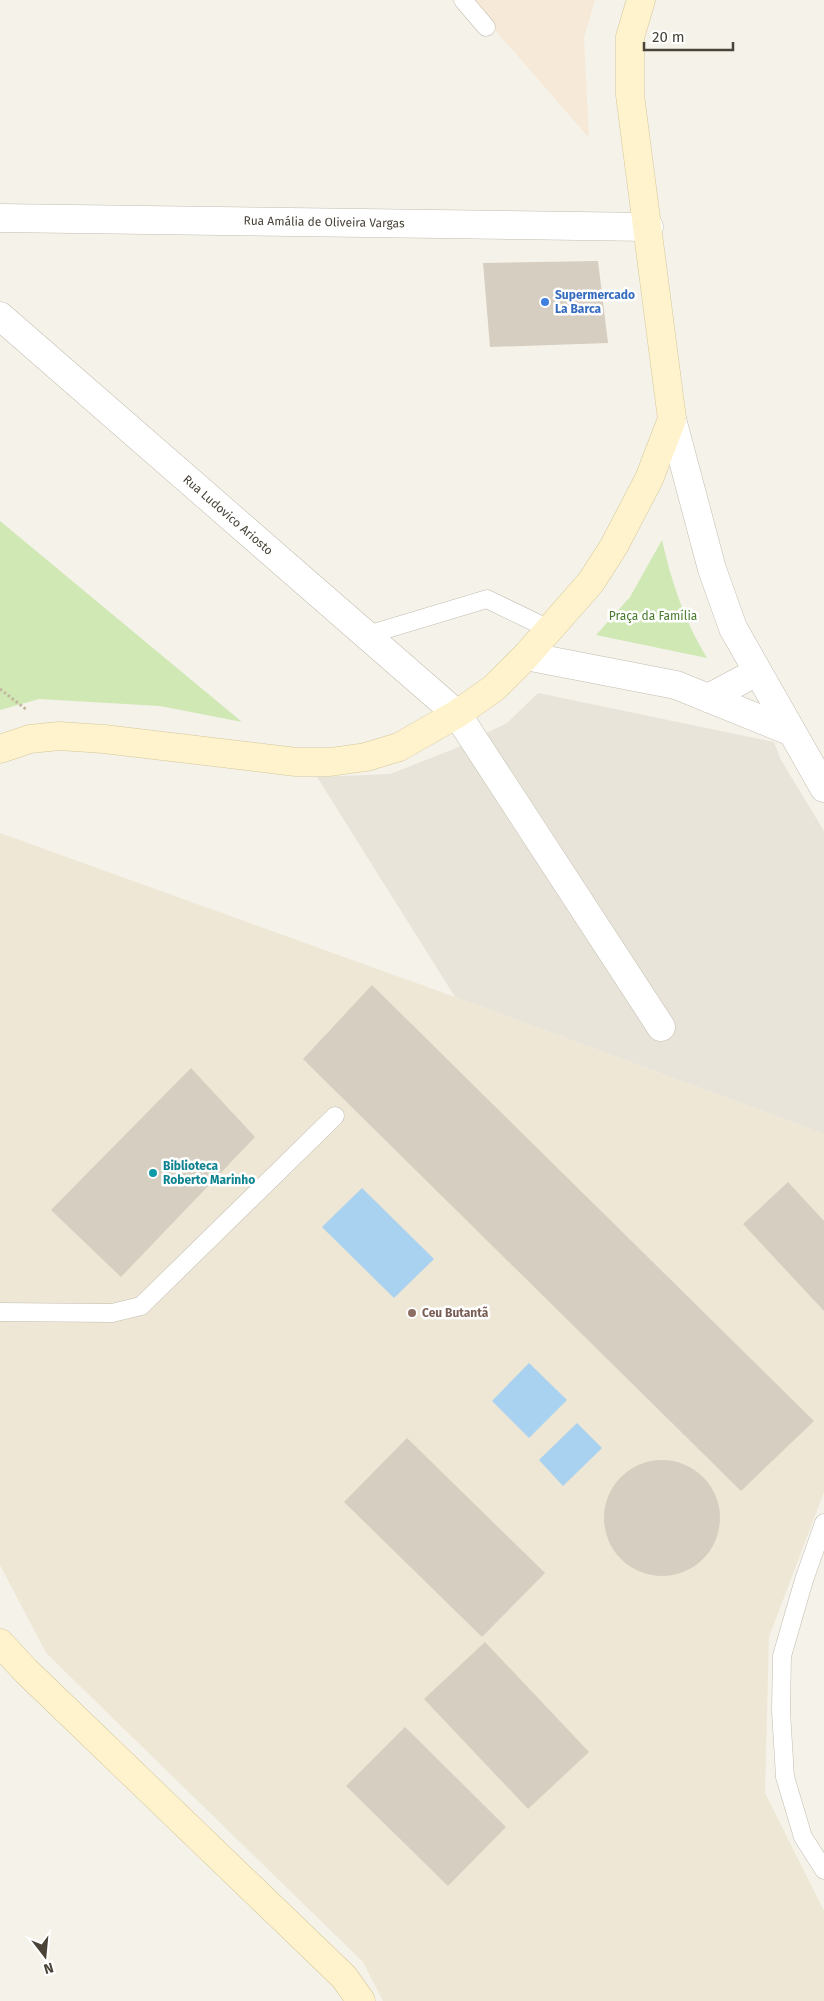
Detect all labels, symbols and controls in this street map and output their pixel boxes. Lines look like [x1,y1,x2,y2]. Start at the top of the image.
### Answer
scale bar [644,20,733,52]
text: 20 m [652,28,685,46]
street label: Rua Amália de Oliveira Vargas [243,214,405,230]
place label: Supermercado La Barca [555,288,635,316]
marker: Supermercado La Barca [539,296,551,308]
street label: Rua Ludovico Ariosto [180,472,276,558]
park label: Praça da Família [609,609,697,623]
place label: Biblioteca Roberto Marinho [163,1159,255,1187]
marker: Biblioteca Roberto Marinho [147,1167,159,1179]
place label: Ceu Butantã [422,1306,489,1320]
marker: Ceu Butantã [406,1307,418,1319]
north arrow [20,1931,70,1981]
text: N [42,1959,55,1977]

